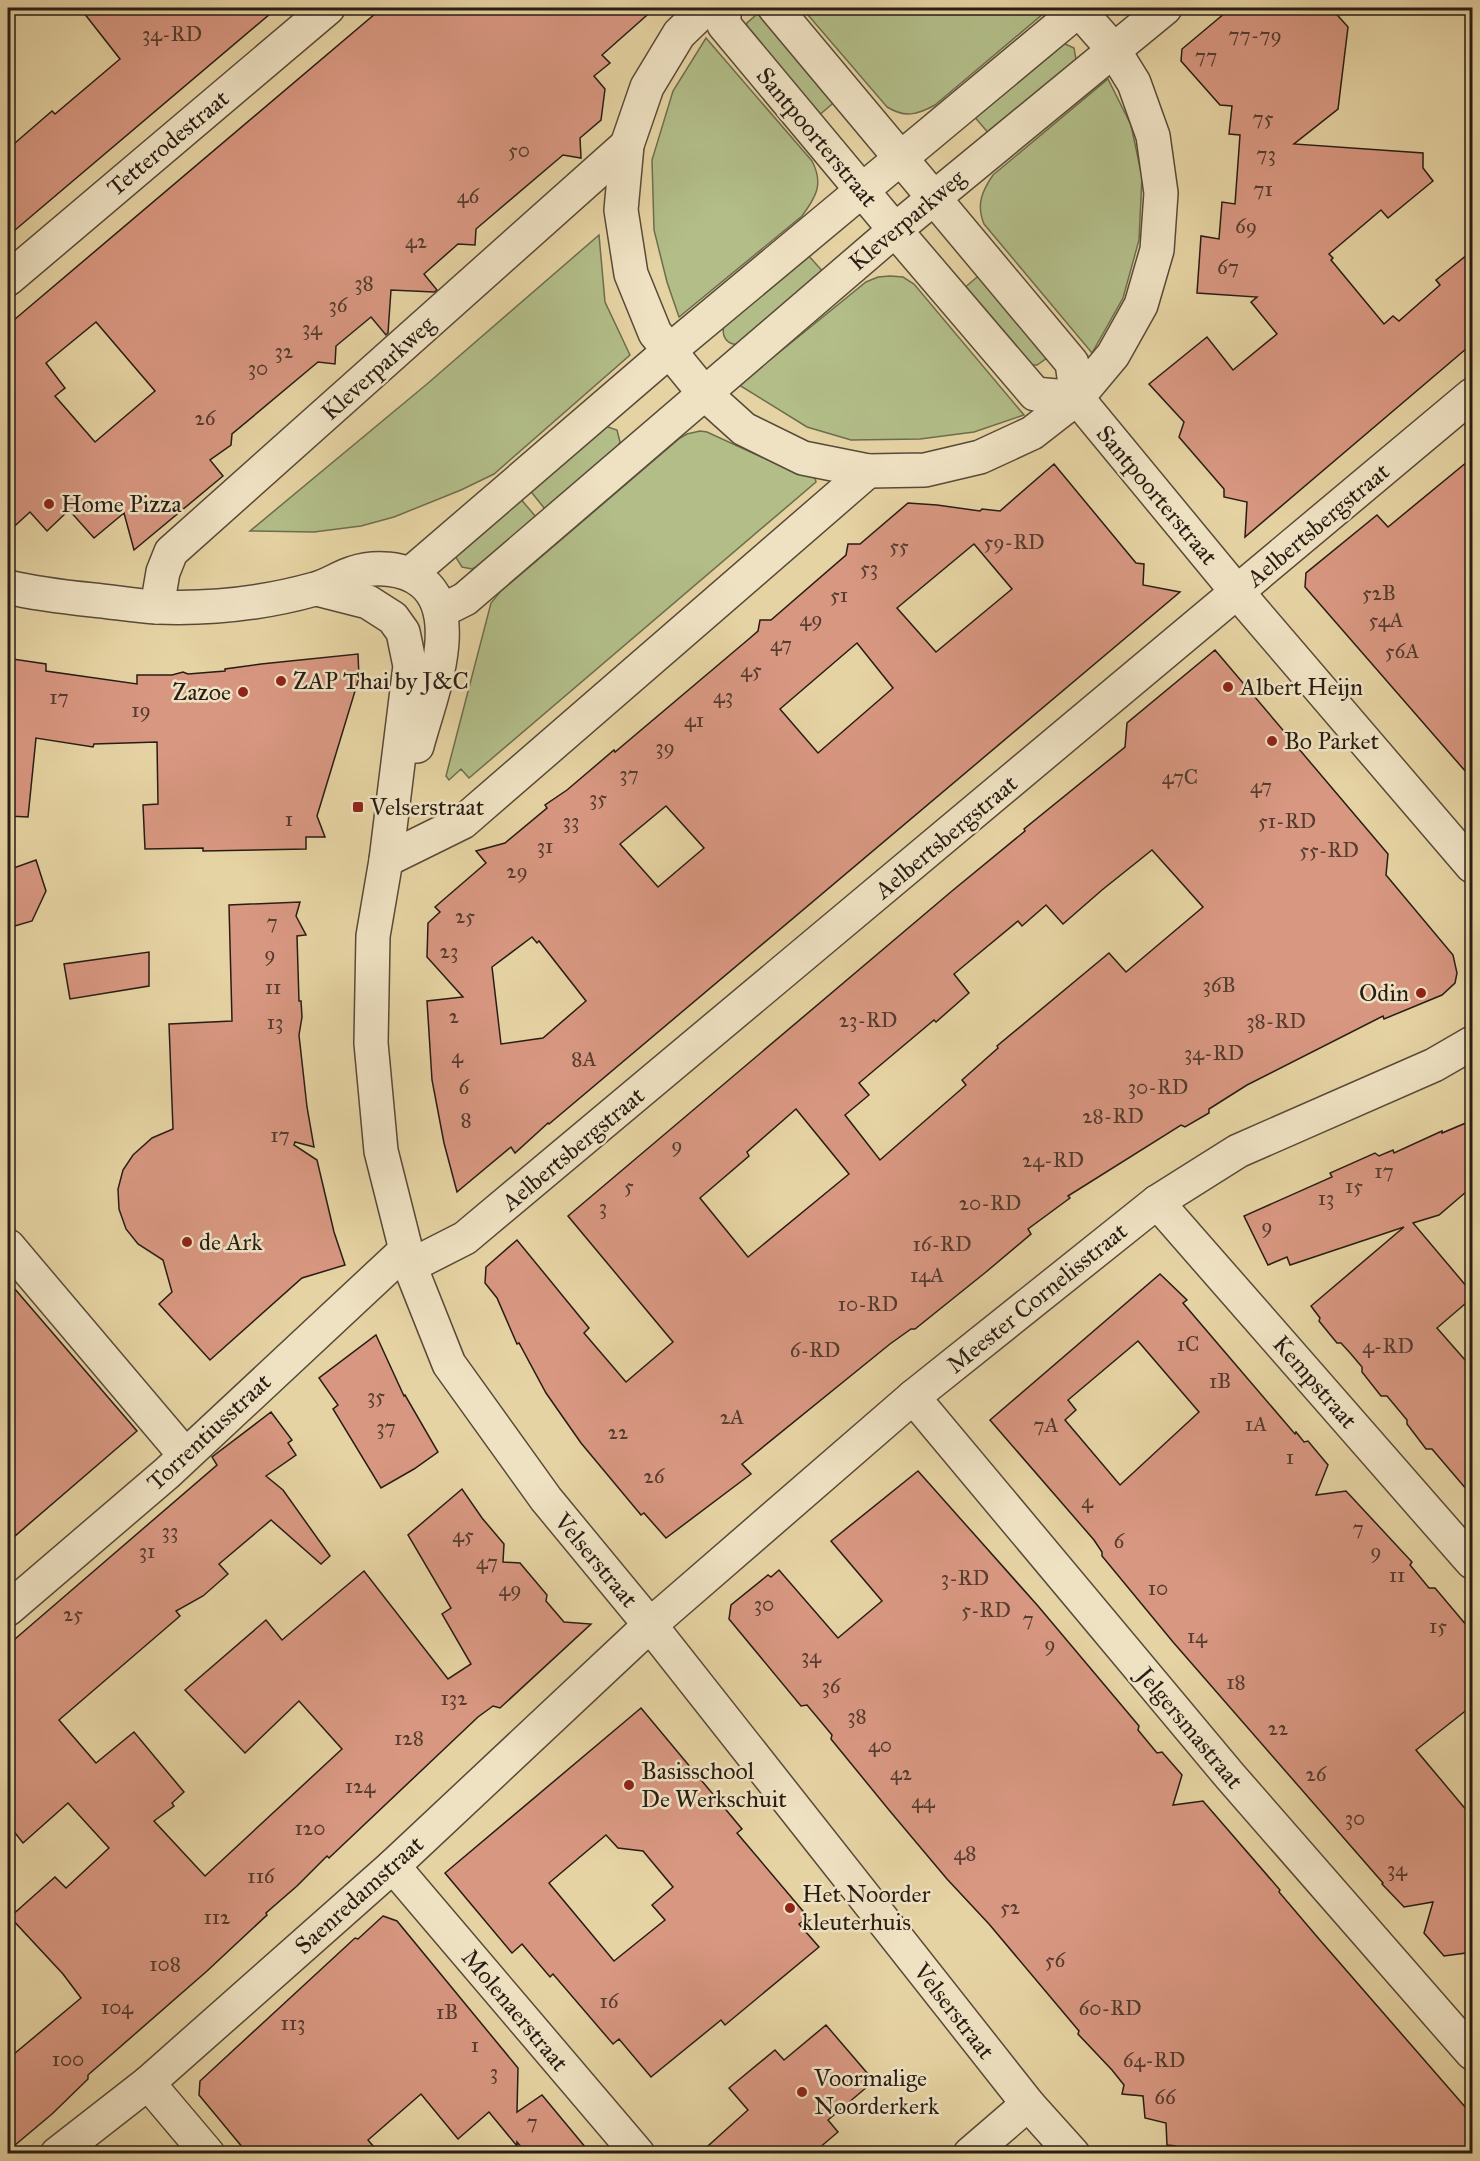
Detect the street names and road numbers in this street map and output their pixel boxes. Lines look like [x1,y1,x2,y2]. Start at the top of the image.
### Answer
street label: Santpoorterstraat [750,61,885,213]
street label: Tetterodestraat [101,83,235,203]
street label: Kleverparkweg [843,162,972,277]
street label: Kleverparkweg [315,309,442,427]
street label: Santpoorterstraat [1090,419,1225,571]
street label: Aelbertsbergstraat [1240,456,1396,594]
street label: Aelbertsbergstraat [868,768,1024,906]
street label: Aelbertsbergstraat [495,1080,651,1218]
street label: Meester Cornelisstraat [941,1216,1134,1380]
street label: Kempstraat [1266,1329,1364,1435]
street label: Torrentiusstraat [141,1367,278,1497]
street label: Velserstraat [547,1506,645,1614]
street label: Jelgersmastraat [1128,1659,1250,1795]
street label: Saenredamstraat [288,1829,430,1961]
street label: Molenaerstraat [455,1943,575,2078]
street label: Velserstraat [906,1956,1001,2066]

